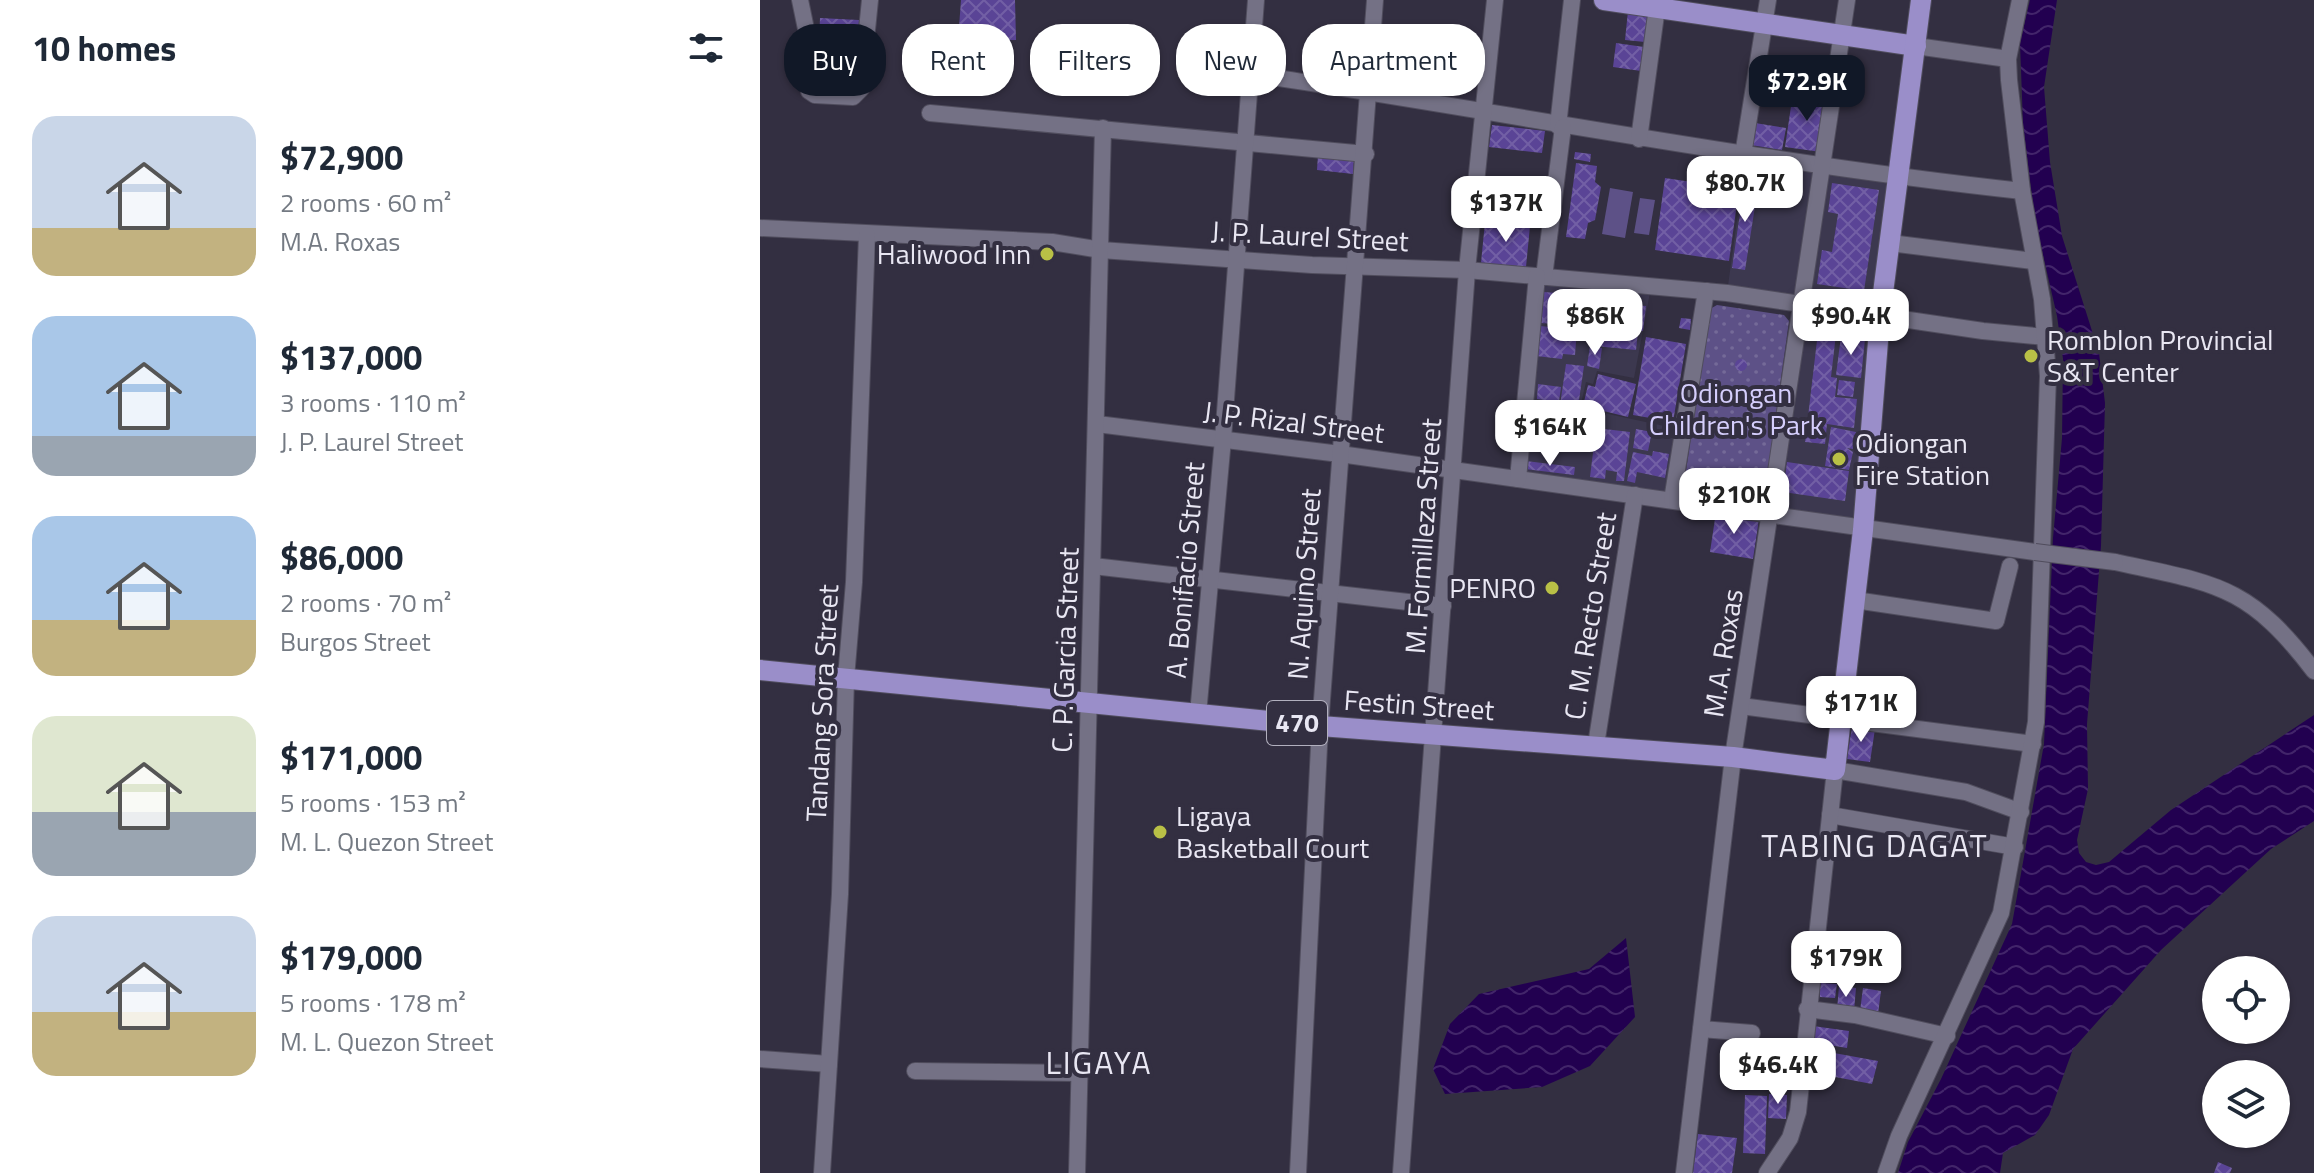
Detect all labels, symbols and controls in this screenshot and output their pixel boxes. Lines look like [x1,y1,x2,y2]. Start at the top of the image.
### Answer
text: 10 homes [32,22,176,74]
chip: Buy [784,24,886,96]
chip: Rent [902,24,1014,96]
chip: Filters [1030,24,1160,96]
chip: New [1176,24,1286,96]
chip: Apartment [1302,24,1485,96]
icon: filters [684,26,728,70]
pin: $72.9K [1742,55,1872,123]
text: $72.9K [1767,61,1847,100]
text: $72,900 [280,131,403,183]
icon: home [96,148,192,244]
pin: $80.7K [1680,156,1810,224]
text: $80.7K [1705,162,1785,201]
pin: $137K [1450,176,1562,244]
text: $137K [1469,182,1543,221]
text: 2 rooms · 60 m² [280,183,451,222]
street label: J. P. Laurel Street [1210,209,1410,262]
text: M.A. Roxas [280,222,400,261]
place label: Haliwood Inn [877,232,1031,275]
marker: Haliwood Inn [1038,245,1056,263]
pin: $86K [1548,289,1642,357]
pin: $90.4K [1786,289,1916,357]
text: $86K [1565,295,1625,334]
text: $90.4K [1811,295,1891,334]
place label: Romblon Provincial S&T Center [2047,318,2273,393]
text: $137,000 [280,331,422,383]
marker: Romblon Provincial S&T Center [2022,347,2040,365]
icon: home [96,348,192,444]
park label: Odiongan Children's Park [1649,371,1823,446]
text: 3 rooms · 110 m² [280,383,466,422]
street label: J. P. Rizal Street [1201,389,1387,454]
pin: $164K [1494,400,1606,468]
text: $164K [1513,406,1587,445]
street label: M. Formilleza Street [1393,417,1452,655]
place label: Odiongan Fire Station [1855,421,1990,496]
text: J. P. Laurel Street [280,422,463,461]
marker: Odiongan Fire Station [1830,450,1848,468]
street label: A. Bonifacio Street [1154,460,1215,680]
pin: $210K [1678,468,1790,536]
text: $210K [1697,474,1771,513]
street label: N. Aquino Street [1275,487,1332,681]
street label: C. M. Recto Street [1552,509,1627,723]
text: $86,000 [280,531,403,583]
street label: C. P. Garcia Street [1039,546,1090,753]
icon: home [96,548,192,644]
place label: PENRO [1449,566,1536,609]
marker: PENRO [1543,579,1561,597]
text: 2 rooms · 70 m² [280,583,451,622]
street label: Tandang Sora Street [794,583,849,823]
street label: M.A. Roxas [1691,586,1754,720]
text: Burgos Street [280,622,431,661]
pin: $171K [1805,676,1917,744]
street label: Festin Street [1342,678,1496,731]
text: $171K [1824,682,1898,721]
road number: 470 [1267,701,1327,745]
text: $171,000 [280,731,422,783]
icon: home [96,748,192,844]
text: 5 rooms · 153 m² [280,783,466,822]
place label: Ligaya Basketball Court [1176,794,1369,869]
district label: TABING DAGAT [1761,821,1989,869]
text: M. L. Quezon Street [280,822,493,861]
marker: Ligaya Basketball Court [1151,823,1169,841]
text: $179,000 [280,931,422,983]
pin: $179K [1790,931,1902,999]
text: $179K [1809,937,1883,976]
icon: home [96,948,192,1044]
map controls [2202,956,2290,1148]
button: locate [2202,956,2290,1044]
text: 5 rooms · 178 m² [280,983,466,1022]
text: M. L. Quezon Street [280,1022,493,1061]
district label: LIGAYA [1045,1038,1153,1086]
pin: $46.4K [1713,1038,1843,1106]
text: $46.4K [1738,1044,1818,1083]
button: layers [2202,1060,2290,1148]

